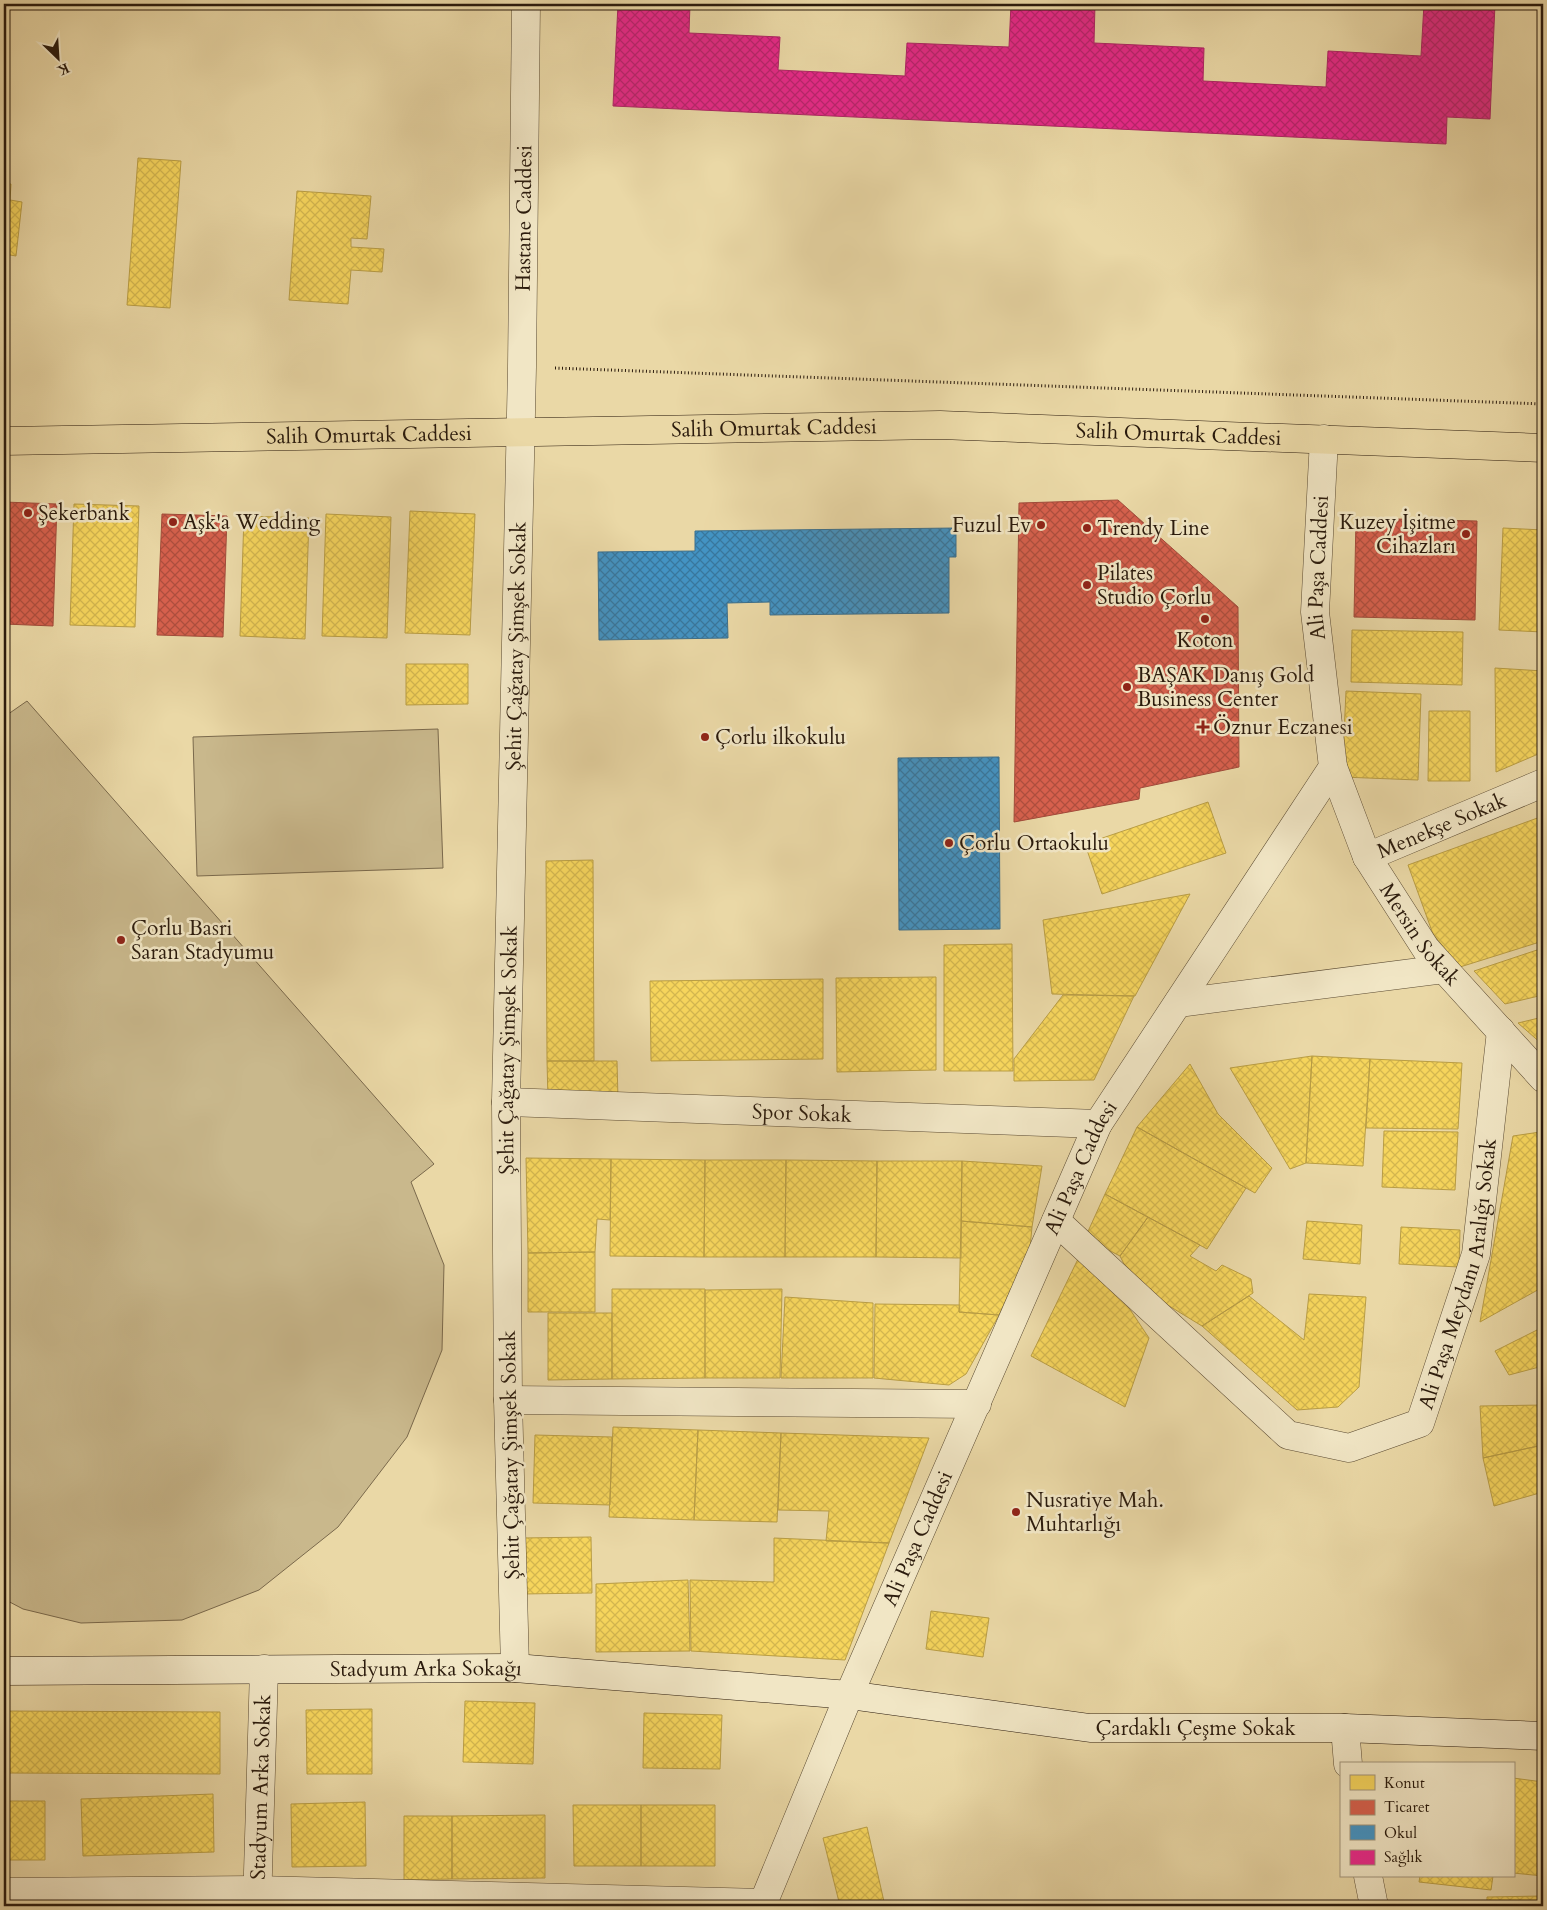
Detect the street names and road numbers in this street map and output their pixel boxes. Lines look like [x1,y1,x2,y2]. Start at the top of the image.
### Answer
street label: Hastane Caddesi [509,145,539,292]
street label: Salih Omurtak Caddesi [671,412,877,445]
street label: Salih Omurtak Caddesi [1075,416,1282,453]
street label: Salih Omurtak Caddesi [266,419,472,452]
street label: Ali Paşa Caddesi [1301,494,1336,642]
street label: Şehit Çağatay Şimşek Sokak [499,520,534,771]
street label: Menekşe Sokak [1373,786,1512,866]
street label: Mersin Sokak [1372,877,1467,993]
street label: Şehit Çağatay Şimşek Sokak [492,924,525,1175]
street label: Ali Paşa Caddesi [1037,1095,1125,1240]
street label: Spor Sokak [751,1097,853,1130]
street label: Ali Paşa Meydanı Aralığı Sokak [1411,1136,1504,1413]
street label: Şehit Çağatay Şimşek Sokak [494,1329,527,1580]
street label: Ali Paşa Caddesi [875,1466,960,1611]
street label: Stadyum Arka Sokağı [330,1654,523,1684]
street label: Stadyum Arka Sokak [244,1693,278,1880]
street label: Çardaklı Çeşme Sokak [1096,1714,1297,1743]

